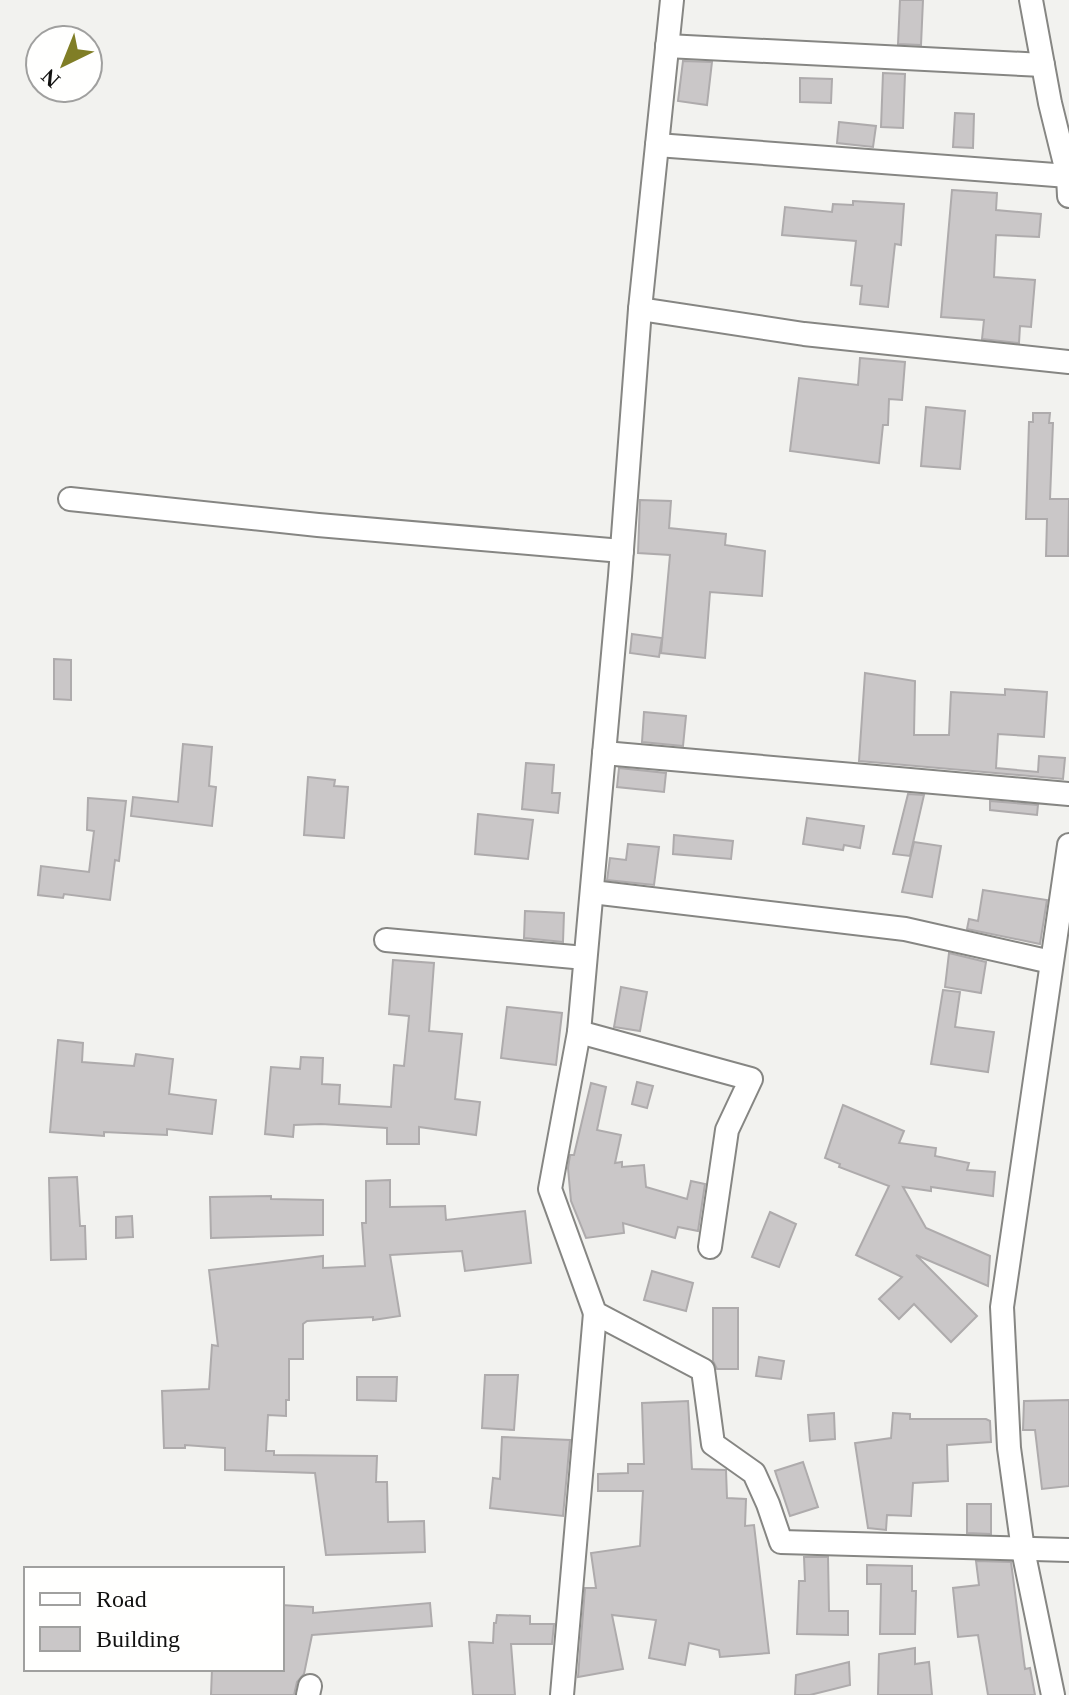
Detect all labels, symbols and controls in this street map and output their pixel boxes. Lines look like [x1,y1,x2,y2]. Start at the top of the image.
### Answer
north arrow [24,24,104,104]
text: N [36,64,65,93]
legend [24,1567,284,1671]
text: Road [96,1586,147,1612]
text: Building [96,1626,180,1652]

